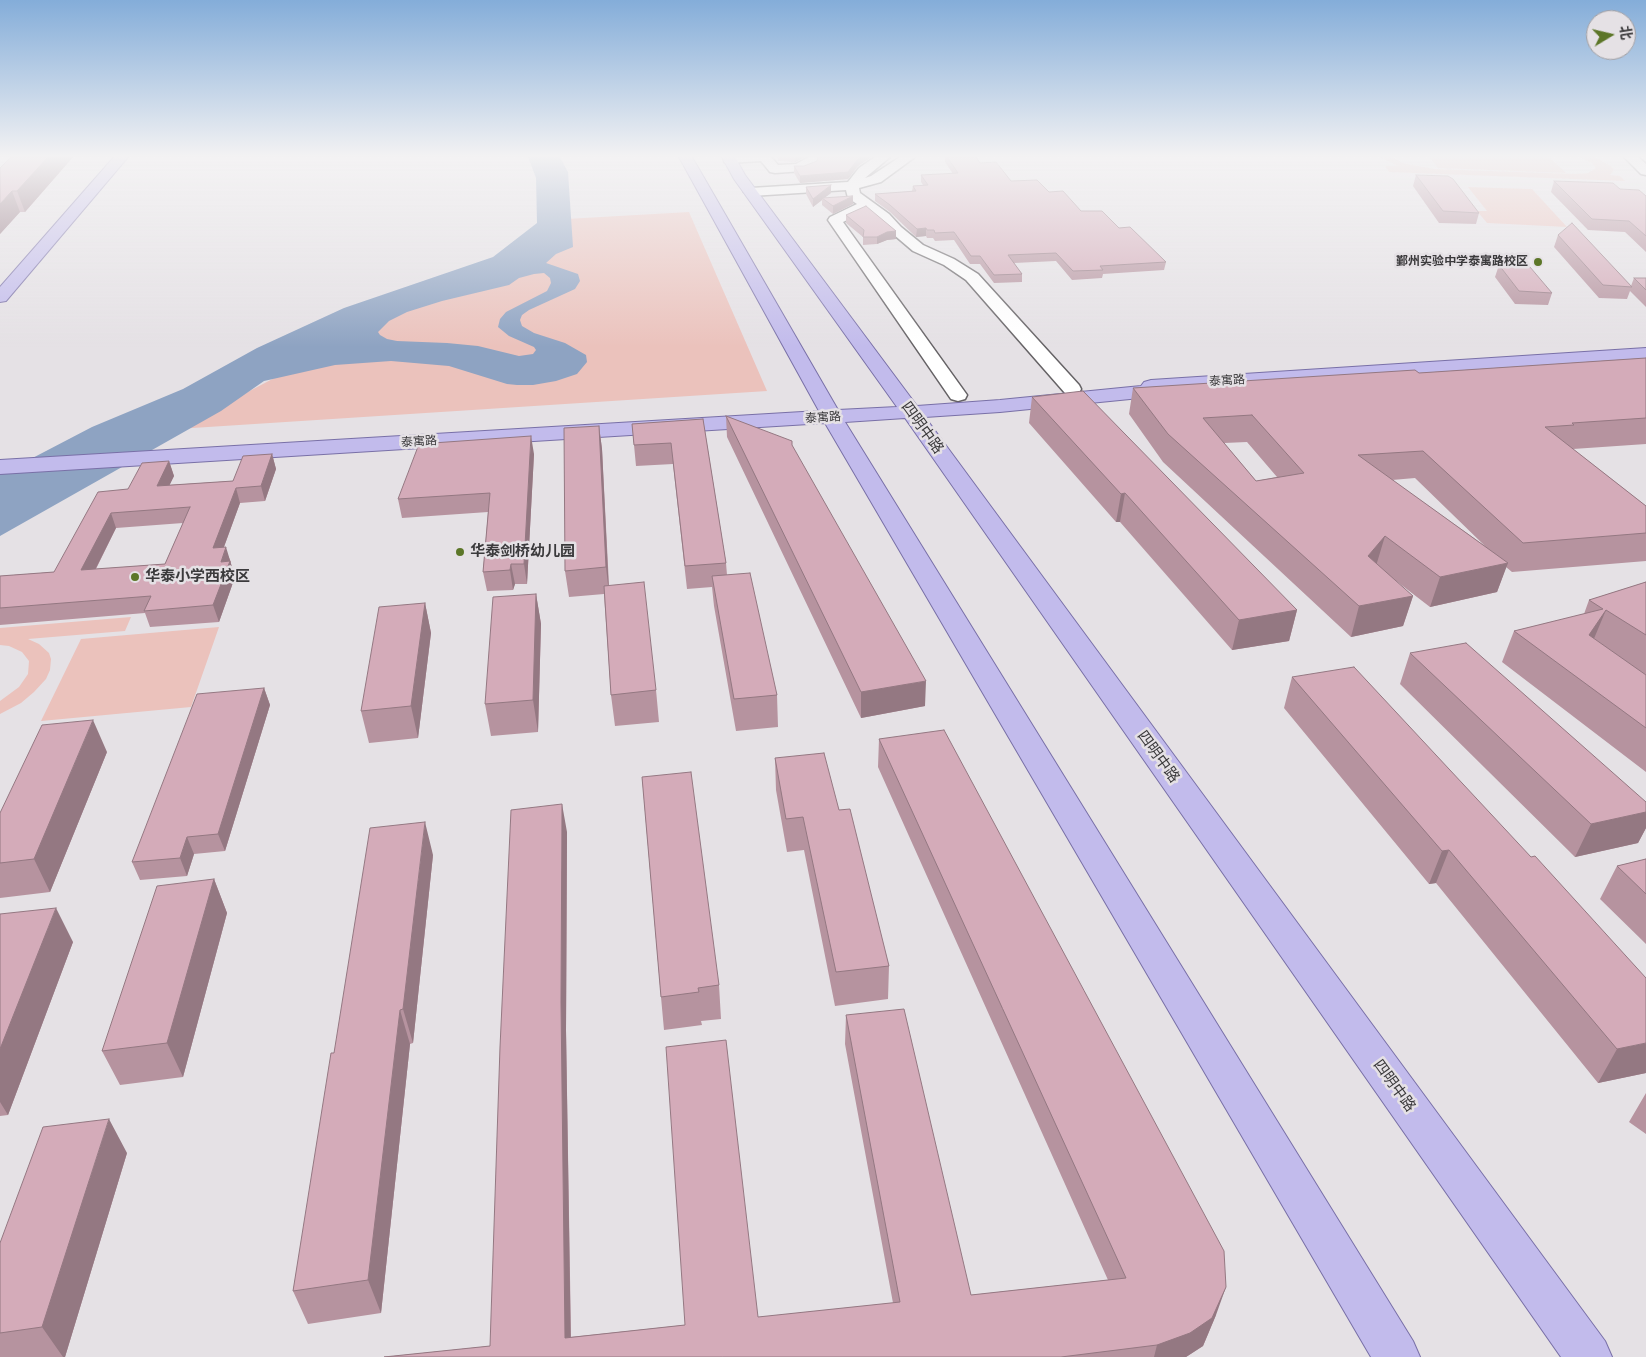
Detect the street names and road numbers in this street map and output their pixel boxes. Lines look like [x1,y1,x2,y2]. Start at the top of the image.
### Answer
street label: 泰寓路 [1209,373,1245,389]
street label: 四明中路 [897,398,947,458]
street label: 泰寓路 [805,410,841,426]
street label: 泰寓路 [401,434,437,450]
street label: 四明中路 [1133,727,1183,787]
street label: 四明中路 [1369,1056,1419,1116]

